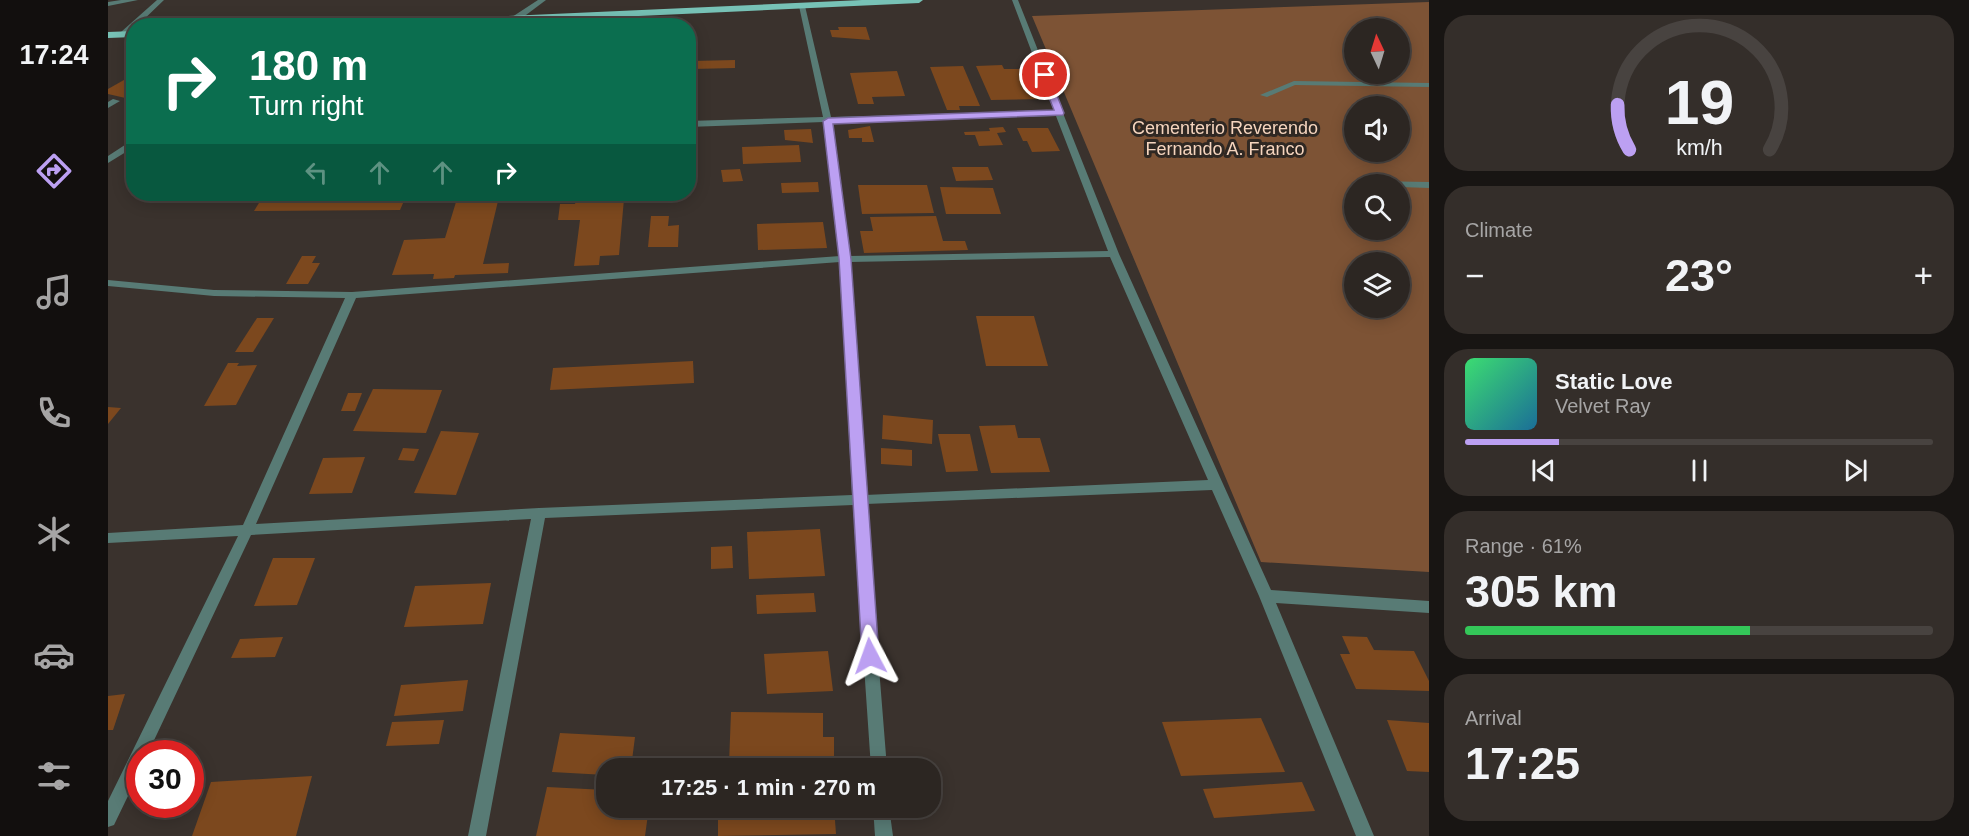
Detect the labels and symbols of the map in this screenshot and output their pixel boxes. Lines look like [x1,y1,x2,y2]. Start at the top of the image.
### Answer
north arrow [1344,18,1410,84]
pin [1019,49,1070,100]
park label: Cementerio Reverendo Fernando A. Franco [1132,118,1318,159]
position arrow [838,624,902,688]
speed limit sign: 30 [126,740,204,818]

